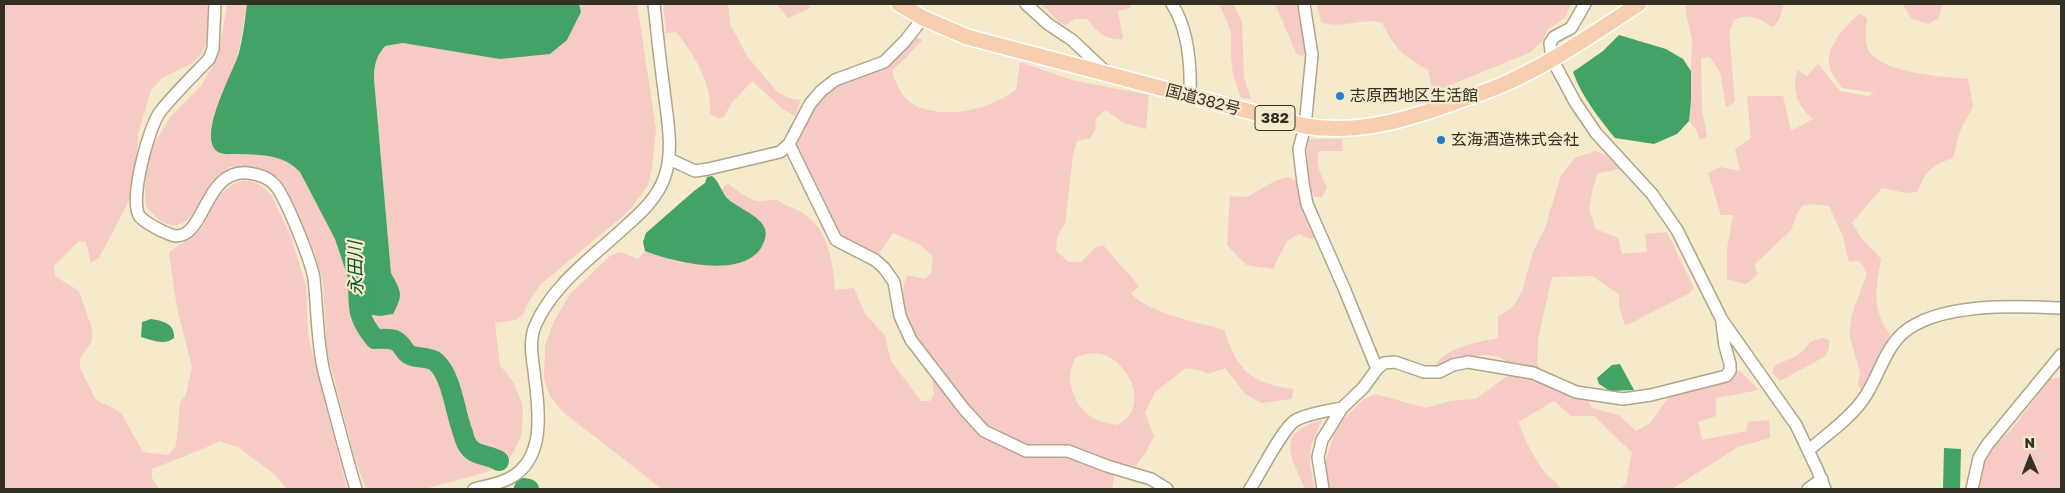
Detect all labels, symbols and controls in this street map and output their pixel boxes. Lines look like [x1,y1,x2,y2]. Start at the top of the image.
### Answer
street label: 国道382号 [1164,81,1242,119]
place label: 志原西地区生活館 [1350,86,1478,106]
marker: 志原西地区生活館 [1334,90,1346,102]
road number: 382 [1255,106,1295,130]
place label: 玄海酒造株式会社 [1451,130,1579,150]
marker: 玄海酒造株式会社 [1435,134,1447,146]
water label: 永田川 [345,241,367,295]
north arrow [2005,433,2055,483]
text: N [2024,434,2035,451]

